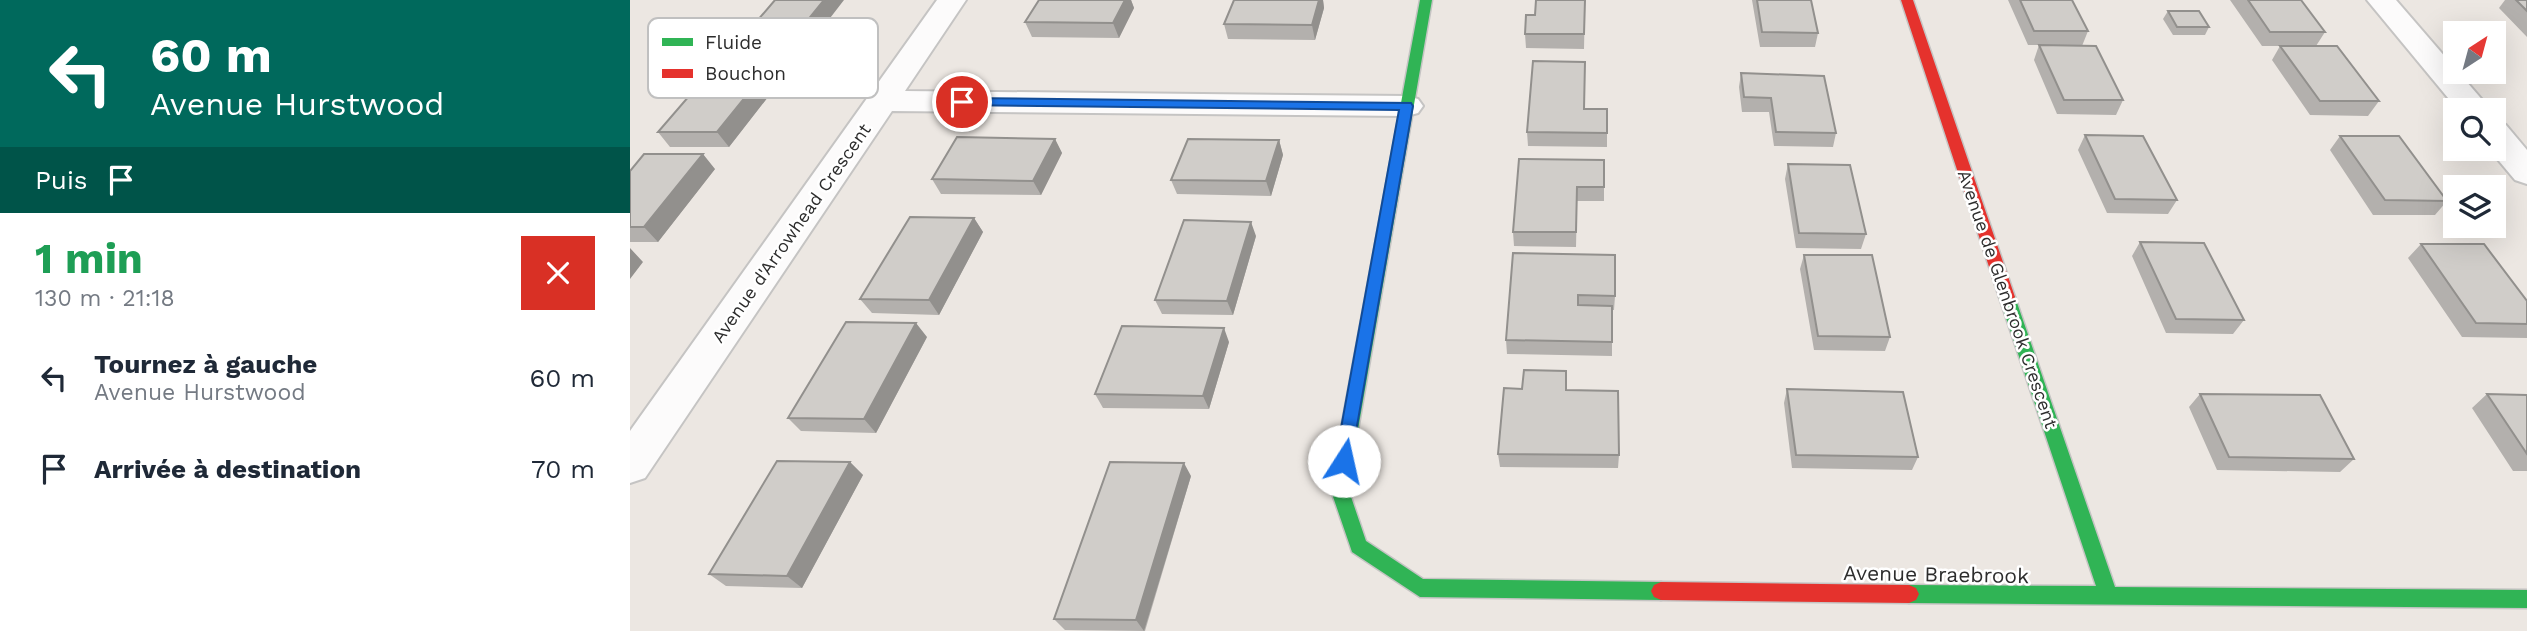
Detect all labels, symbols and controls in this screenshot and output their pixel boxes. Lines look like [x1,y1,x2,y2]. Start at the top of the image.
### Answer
legend [648,18,878,98]
north arrow [2443,21,2506,84]
map controls [2443,21,2506,238]
text: 60 m [150,26,272,84]
icon: left [35,28,126,119]
text: Fluide [705,31,762,54]
text: Bouchon [705,62,786,85]
pin [932,72,992,132]
icon: arrive [943,83,981,121]
text: Avenue Hurstwood [150,85,444,123]
button: search [2443,98,2506,161]
street label: Avenue d'Arrowhead Crescent [707,119,875,347]
icon: arrive [102,161,140,199]
text: Puis [35,165,88,195]
street label: Avenue de Glenbrook Crescent [1954,167,2062,431]
button: layers [2443,175,2506,238]
text: 1 min [35,234,143,283]
button: close [521,236,595,310]
text: 130 m · 21:18 [35,285,175,312]
text: Tournez à gauche [94,349,317,379]
icon: left [35,359,73,397]
text: 60 m [529,363,595,393]
text: Avenue Hurstwood [94,379,306,406]
position arrow [1307,424,1381,498]
icon: arrive [35,450,73,488]
text: Arrivée à destination [94,454,361,484]
text: 70 m [531,454,595,484]
street label: Avenue Braebrook [1843,560,2029,588]

